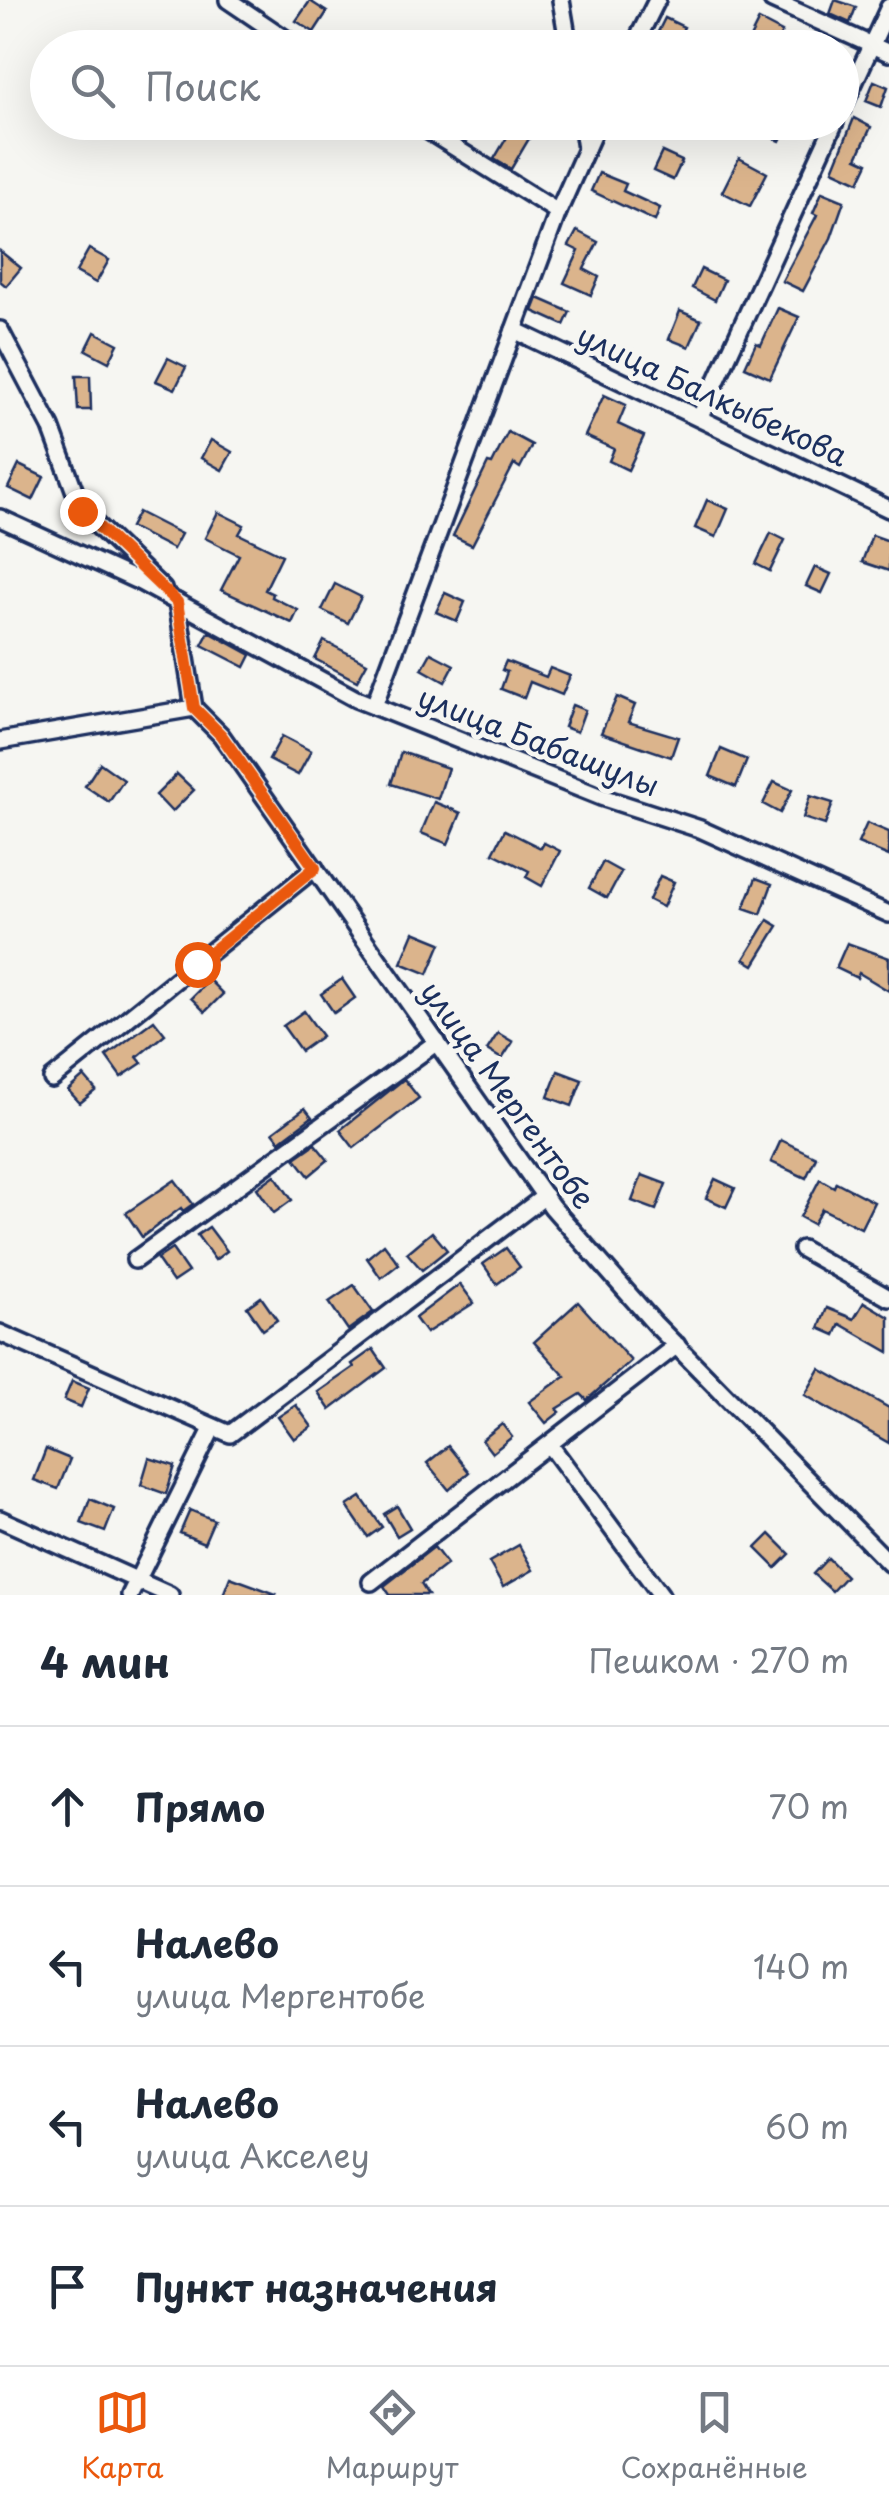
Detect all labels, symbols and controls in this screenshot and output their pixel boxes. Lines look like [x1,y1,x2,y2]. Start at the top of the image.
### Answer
search box [30,30,859,140]
text: Поиск [145,57,260,114]
icon: search [65,58,120,113]
street label: улица Балкыбекова [570,311,856,477]
route end [60,489,106,535]
street label: улица Бабашулы [412,673,666,807]
route start [175,942,221,988]
street label: улица Мергентобе [411,971,607,1217]
text: 4 мин [40,1629,170,1692]
text: Пешком · 270 m [588,1636,849,1684]
text: Прямо [135,1778,265,1835]
icon: ahead [40,1779,95,1834]
text: 70 m [769,1782,849,1830]
text: Налево [135,1914,279,1971]
icon: left [40,1939,95,1994]
text: 140 m [753,1942,849,1990]
text: улица Мергентобе [135,1971,425,2019]
text: Налево [135,2074,279,2131]
icon: left [40,2099,95,2154]
text: 60 m [765,2102,849,2150]
text: улица Акселеу [135,2131,370,2179]
text: Пункт назначения [135,2258,498,2315]
icon: arrive [40,2259,95,2314]
tab: Карта [81,2385,163,2488]
tab: Маршрут [326,2385,458,2488]
tab: Сохранённые [621,2385,808,2488]

